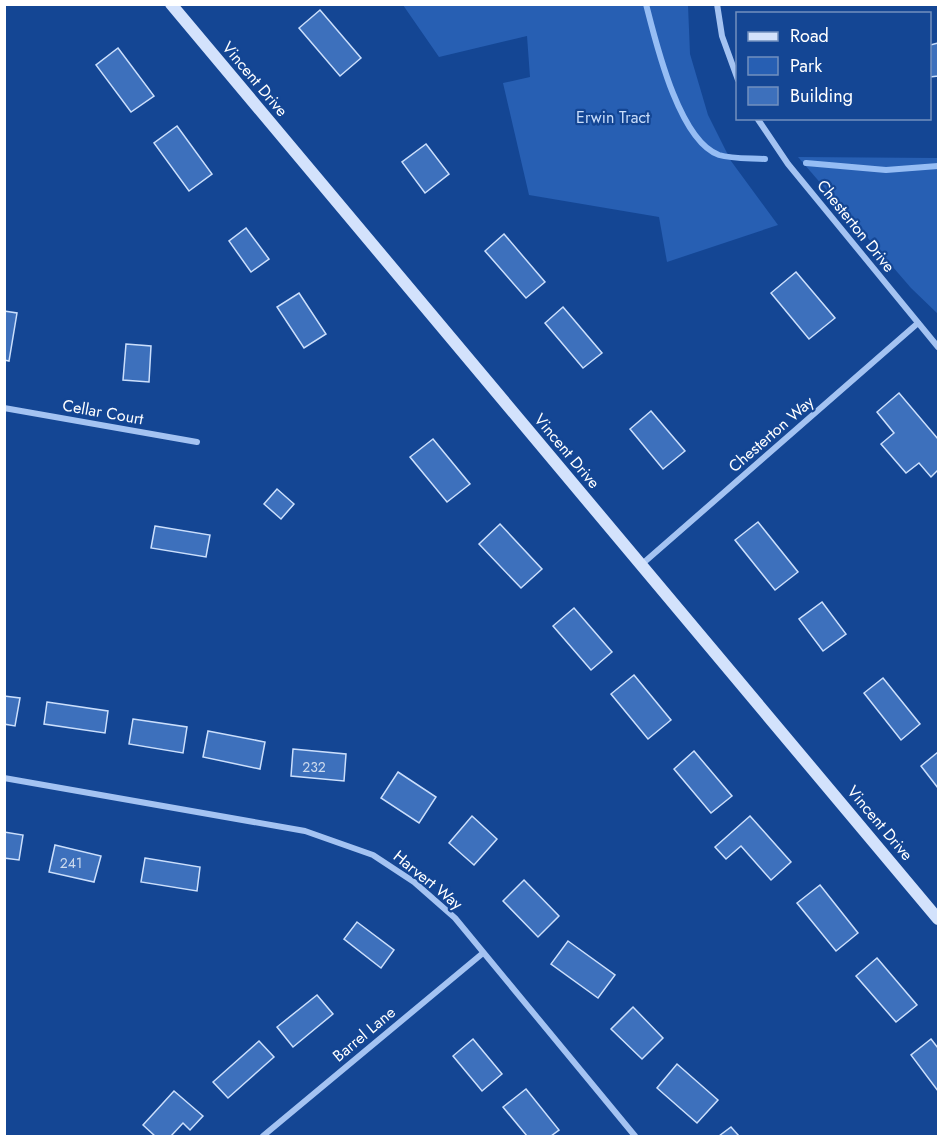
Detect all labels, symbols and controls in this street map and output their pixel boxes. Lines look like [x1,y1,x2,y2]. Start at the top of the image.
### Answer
legend [736,12,931,120]
text: Road [790,23,829,49]
street label: Vincent Drive [217,37,293,121]
text: Park [790,53,822,79]
text: Building [790,83,853,109]
park label: Erwin Tract [576,106,650,129]
street label: Chesterton Drive [812,175,900,277]
street label: Chesterton Way [723,390,819,478]
street label: Cellar Court [61,394,146,430]
street label: Vincent Drive [529,409,605,493]
house number: 232 [302,757,326,777]
street label: Vincent Drive [842,781,918,865]
street label: Harvert Way [388,845,468,916]
house number: 241 [60,853,82,873]
street label: Barrel Lane [328,1001,400,1067]

